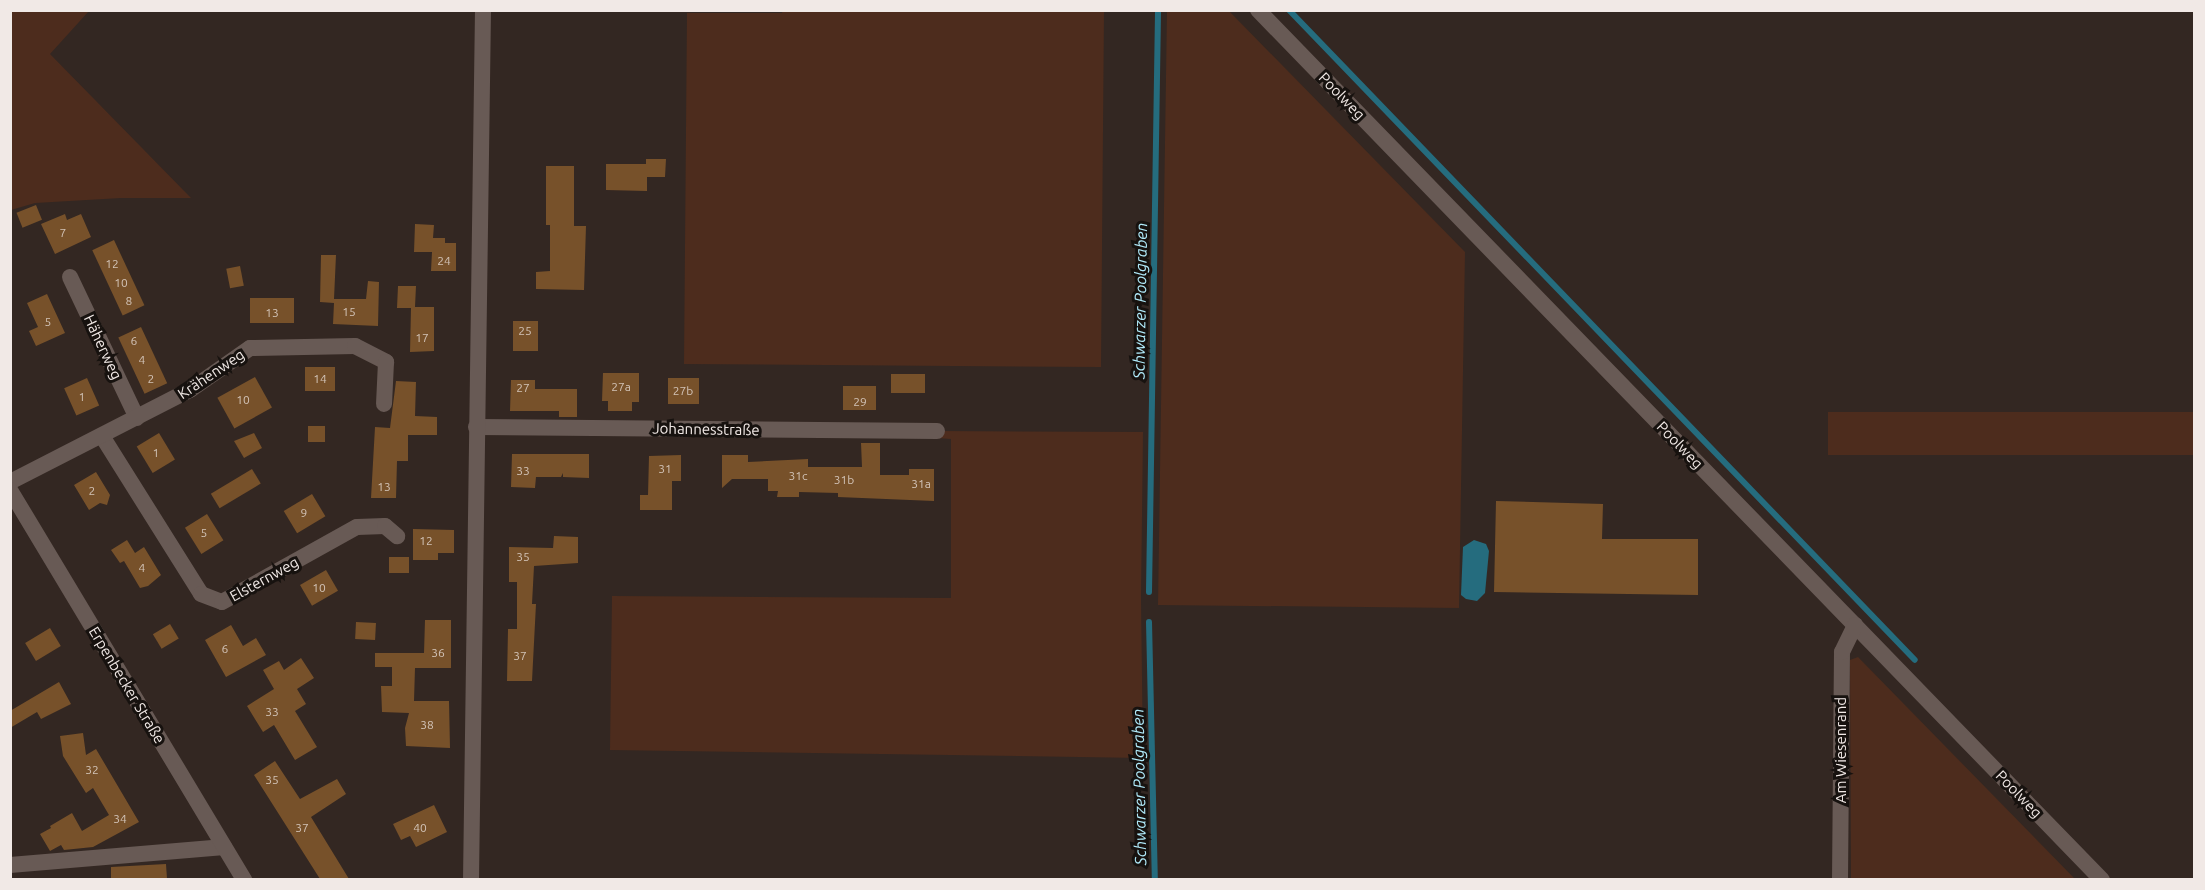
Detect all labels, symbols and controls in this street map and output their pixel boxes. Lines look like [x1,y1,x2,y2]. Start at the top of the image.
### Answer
street label: Poolweg [1315,69,1369,123]
water label: Schwarzer Poolgraben [1129,223,1151,379]
house number: 7 [60,226,66,240]
house number: 24 [437,254,451,268]
house number: 12 [105,257,119,271]
house number: 10 [114,276,128,290]
house number: 8 [126,294,132,308]
house number: 15 [342,305,356,319]
house number: 13 [265,306,279,320]
street label: Häherweg [80,312,126,382]
house number: 5 [45,315,51,329]
house number: 25 [518,324,532,338]
house number: 17 [415,331,429,345]
house number: 6 [131,334,137,348]
street label: Krähenweg [174,345,248,403]
house number: 4 [139,353,145,367]
house number: 2 [148,372,154,386]
house number: 14 [313,372,327,386]
house number: 27a [611,380,631,394]
house number: 27 [516,381,530,395]
house number: 27b [673,384,693,398]
house number: 1 [79,390,85,404]
house number: 10 [236,393,250,407]
house number: 29 [853,395,867,409]
street label: Poolweg [1653,418,1707,472]
street label: Johannesstraße [652,419,760,439]
house number: 1 [153,446,159,460]
house number: 31 [658,462,672,476]
house number: 33 [516,464,530,478]
house number: 31c [788,469,808,483]
house number: 31b [834,473,854,487]
house number: 31a [911,477,931,491]
house number: 13 [377,480,391,494]
house number: 2 [89,484,95,498]
house number: 9 [301,506,307,520]
house number: 5 [201,526,207,540]
house number: 12 [419,534,433,548]
house number: 35 [516,550,530,564]
street label: Elsternweg [227,553,301,605]
house number: 4 [139,561,145,575]
house number: 10 [312,581,326,595]
street label: Erpenbecker Straße [85,623,169,747]
house number: 6 [222,642,228,656]
house number: 36 [431,646,445,660]
house number: 37 [513,649,527,663]
street label: Am Wiesenrand [1832,697,1850,803]
house number: 33 [265,705,279,719]
water label: Schwarzer Poolgraben [1128,709,1150,865]
house number: 38 [420,718,434,732]
house number: 32 [85,763,99,777]
street label: Poolweg [1992,767,2046,821]
house number: 35 [265,773,279,787]
house number: 34 [113,812,127,826]
house number: 37 [295,821,309,835]
house number: 40 [413,821,427,835]

